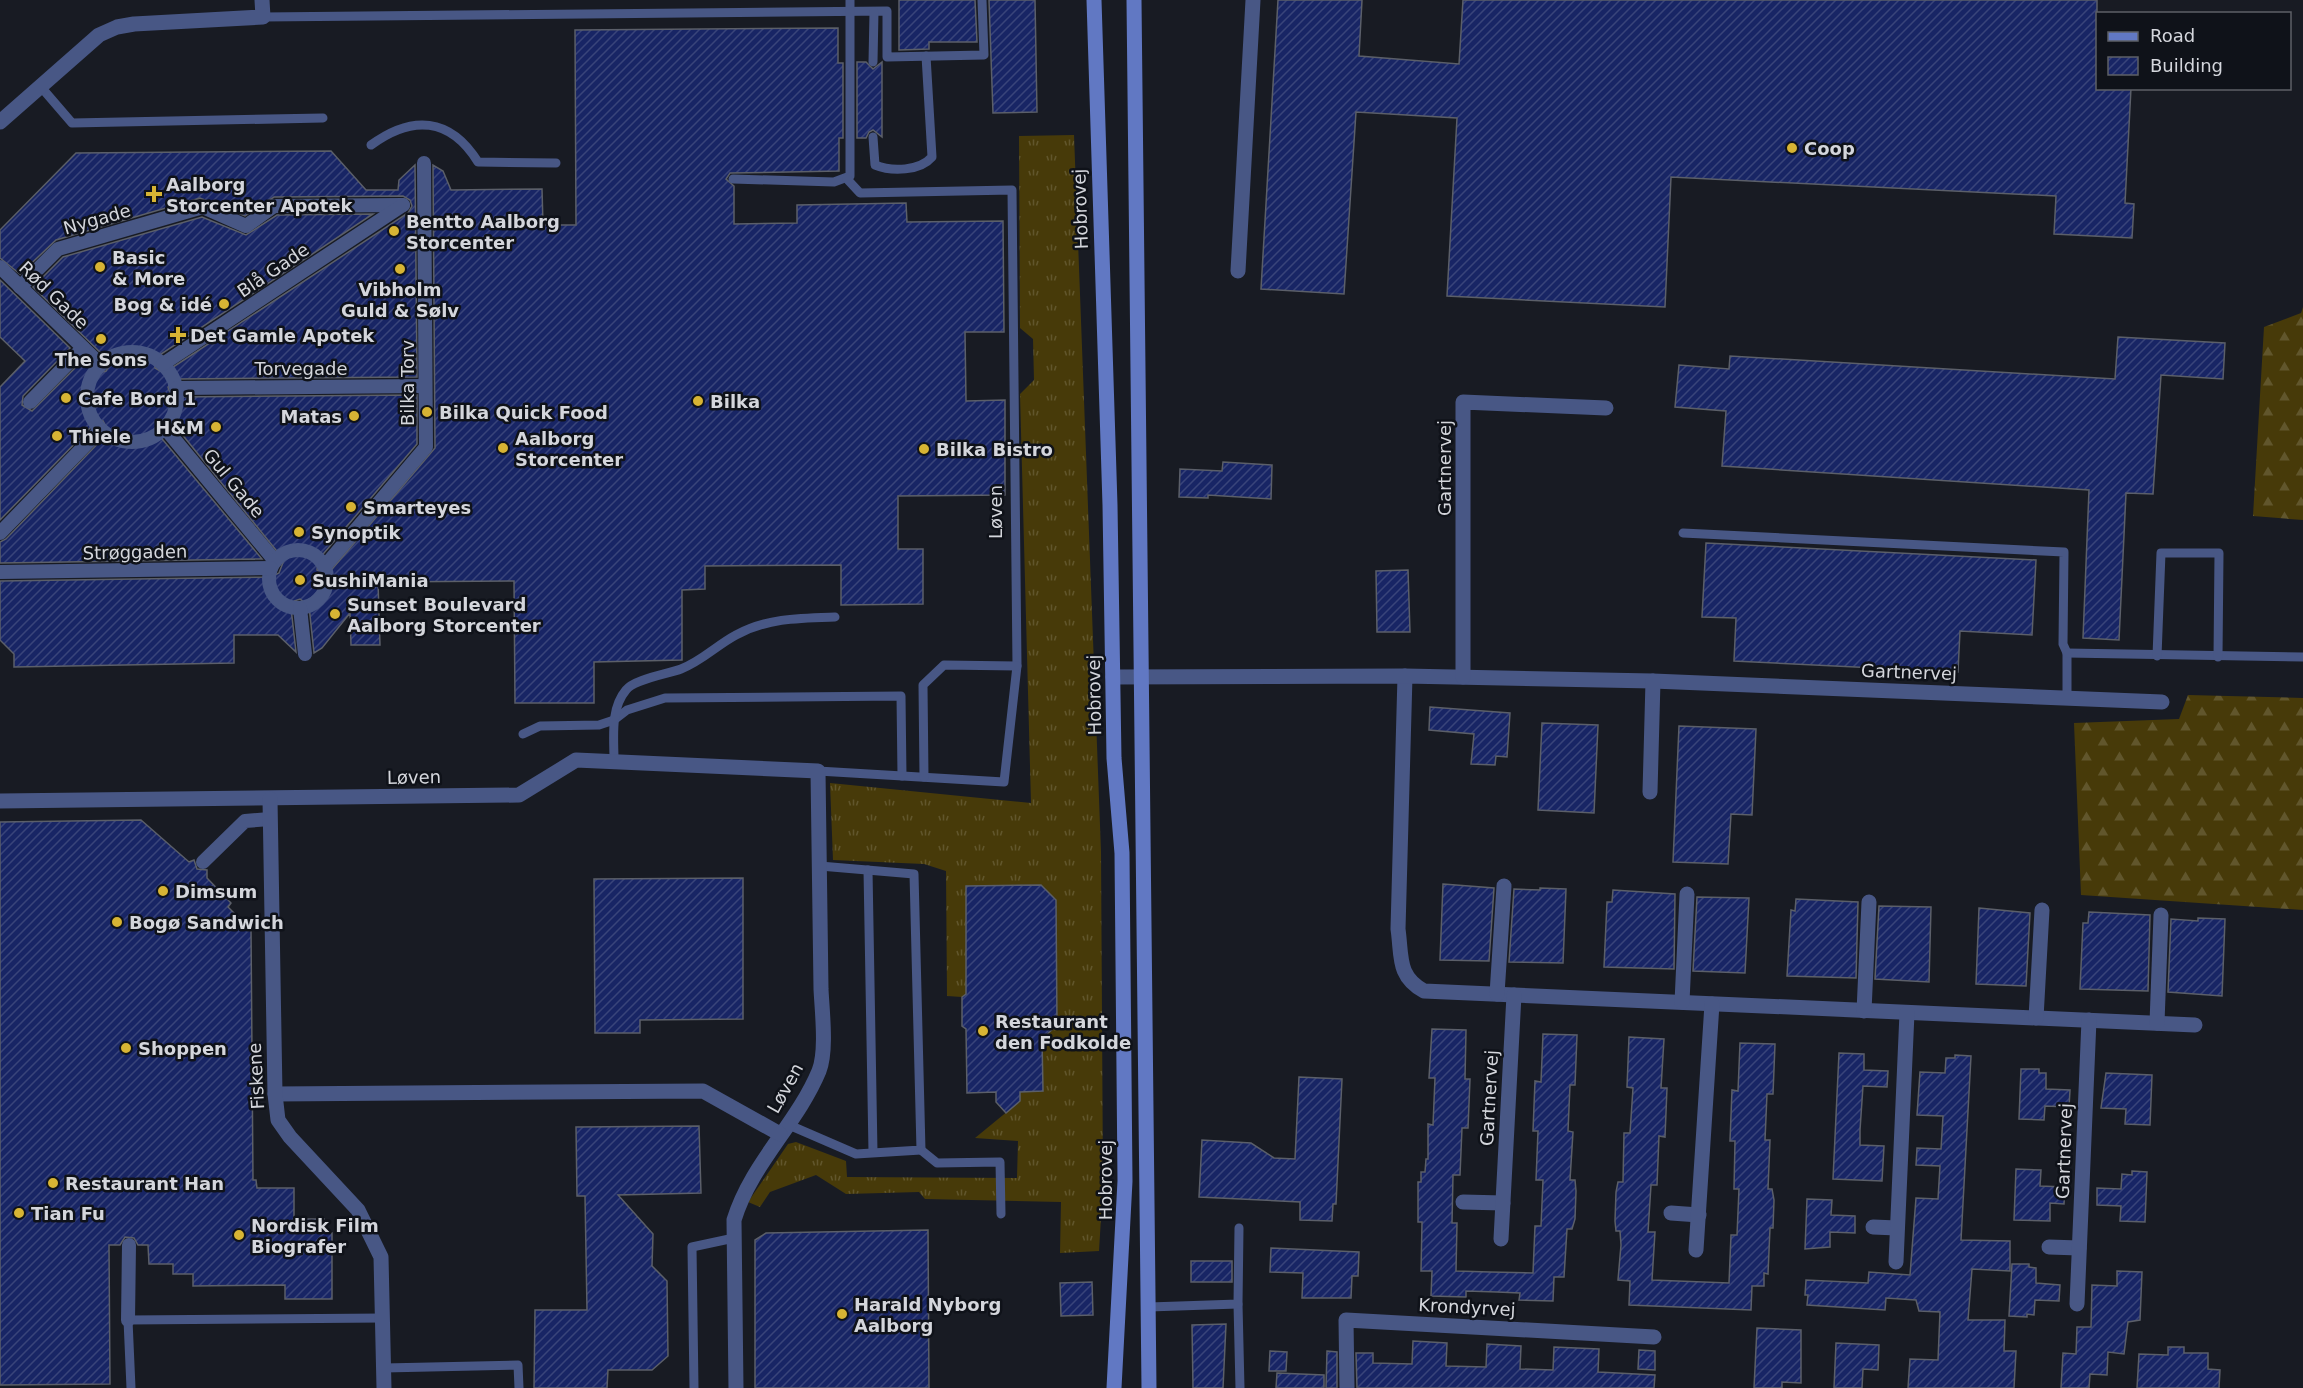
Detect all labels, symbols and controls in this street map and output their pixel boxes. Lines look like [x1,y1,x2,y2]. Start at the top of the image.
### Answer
legend [2096,12,2291,90]
text: Road [2150,25,2195,46]
text: Building [2150,55,2223,76]
place label: Coop [1804,138,1855,159]
marker: Coop [1785,141,1799,155]
street label: Hobrovej [1068,168,1092,250]
place label: Aalborg Storcenter Apotek [166,174,353,216]
marker: Aalborg Storcenter Apotek [147,187,161,201]
street label: Nygade [61,199,133,239]
place label: Bentto Aalborg Storcenter [406,211,560,253]
marker: Bentto Aalborg Storcenter [387,224,401,238]
street label: Blå Gade [233,238,313,302]
place label: Basic & More [112,247,185,289]
street label: Rød Gade [15,257,93,333]
marker: Basic & More [93,260,107,274]
marker: Vibholm Guld & Sølv [393,262,407,276]
place label: Vibholm Guld & Sølv [341,279,459,321]
place label: Bog & idé [114,294,212,315]
marker: Bog & idé [217,297,231,311]
place label: Det Gamle Apotek [190,325,375,346]
marker: Det Gamle Apotek [171,328,185,342]
marker: The Sons [94,332,108,346]
street label: Bilka Torv [397,340,418,426]
place label: The Sons [55,349,147,370]
street label: Torvegade [253,358,348,379]
place label: Cafe Bord 1 [78,388,196,409]
marker: Cafe Bord 1 [59,391,73,405]
place label: Bilka [710,391,760,412]
marker: Bilka [691,394,705,408]
place label: Bilka Quick Food [439,402,608,423]
marker: Bilka Quick Food [420,405,434,419]
place label: Matas [280,406,342,427]
marker: Matas [347,409,361,423]
place label: H&M [155,417,204,438]
marker: H&M [209,420,223,434]
street label: Gartnervej [1434,420,1455,516]
place label: Thiele [69,426,131,447]
place label: Aalborg Storcenter [515,428,623,470]
marker: Thiele [50,429,64,443]
place label: Bilka Bistro [936,439,1053,460]
marker: Aalborg Storcenter [496,441,510,455]
marker: Bilka Bistro [917,442,931,456]
street label: Gul Gade [199,444,269,522]
street label: Løven [985,485,1006,539]
place label: Smarteyes [363,497,471,518]
marker: Smarteyes [344,500,358,514]
place label: Synoptik [311,522,402,543]
marker: Synoptik [292,525,306,539]
street label: Strøggaden [82,541,188,563]
place label: SushiMania [312,570,429,591]
marker: SushiMania [293,573,307,587]
place label: Sunset Boulevard Aalborg Storcenter [347,594,541,636]
marker: Sunset Boulevard Aalborg Storcenter [328,607,342,621]
street label: Hobrovej [1083,654,1105,736]
street label: Gartnervej [1861,660,1957,684]
street label: Løven [387,766,441,788]
place label: Dimsum [175,881,257,902]
marker: Dimsum [156,884,170,898]
place label: Bogø Sandwich [129,912,284,933]
marker: Bogø Sandwich [110,915,124,929]
place label: Restaurant den Fodkolde [995,1011,1131,1053]
marker: Restaurant den Fodkolde [976,1024,990,1038]
place label: Shoppen [138,1038,227,1059]
marker: Shoppen [119,1041,133,1055]
street label: Fiskene [244,1042,268,1110]
street label: Gartnervej [1476,1049,1502,1147]
street label: Løven [763,1059,807,1117]
street label: Gartnervej [2052,1103,2076,1199]
street label: Hobrovej [1095,1140,1116,1220]
place label: Restaurant Han [65,1173,224,1194]
marker: Restaurant Han [46,1176,60,1190]
place label: Tian Fu [31,1203,105,1224]
marker: Tian Fu [12,1206,26,1220]
place label: Nordisk Film Biografer [251,1215,379,1257]
marker: Nordisk Film Biografer [232,1228,246,1242]
place label: Harald Nyborg Aalborg [854,1294,1001,1336]
street label: Krondyrvej [1418,1294,1516,1320]
marker: Harald Nyborg Aalborg [835,1307,849,1321]

